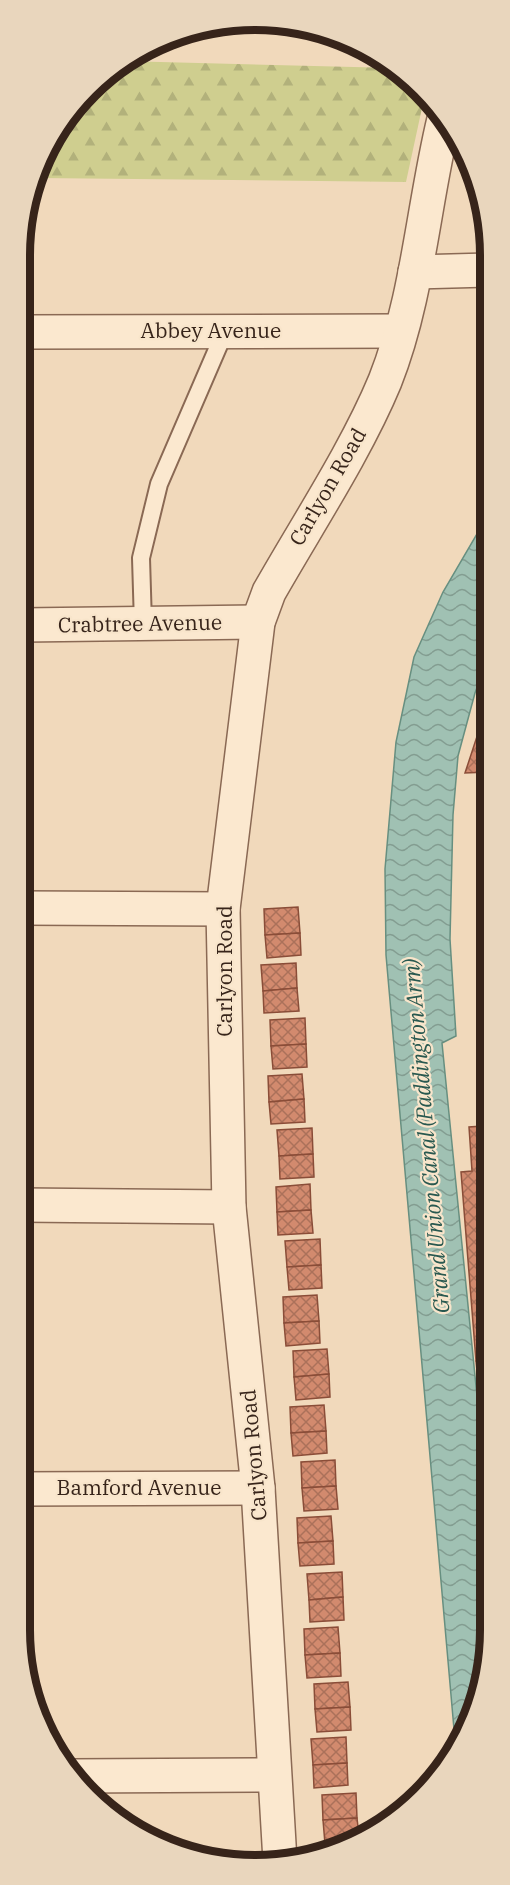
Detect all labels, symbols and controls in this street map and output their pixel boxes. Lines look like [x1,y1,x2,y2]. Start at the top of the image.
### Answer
street label: Abbey Avenue [141,316,281,344]
street label: Carlyon Road [282,422,372,551]
street label: Crabtree Avenue [58,608,222,638]
street label: Carlyon Road [210,905,238,1037]
water label: Grand Union Canal (Paddington Arm) [395,957,455,1315]
street label: Carlyon Road [233,1388,273,1522]
street label: Bamford Avenue [56,1473,222,1501]

